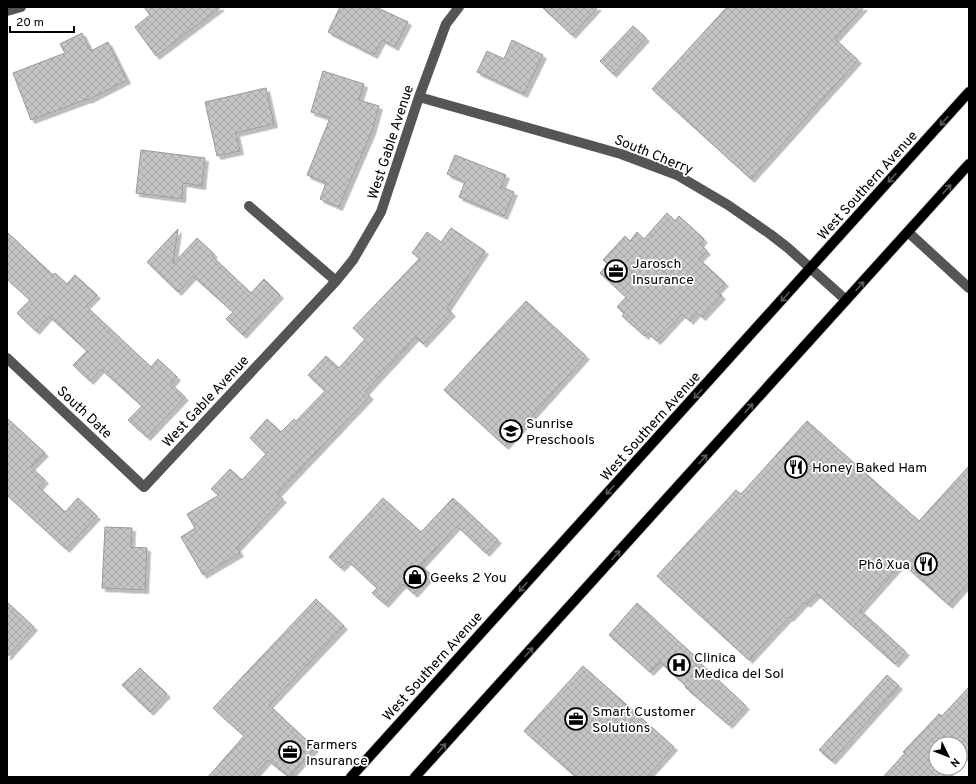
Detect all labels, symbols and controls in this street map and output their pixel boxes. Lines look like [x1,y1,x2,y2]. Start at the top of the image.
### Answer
scale bar [10,8,74,34]
text: 20 m [16,15,44,31]
street label: West Gable Avenue [365,83,418,202]
one-way arrow [939,116,948,126]
street label: West Southern Avenue [815,128,922,244]
street label: South Cherry [612,132,695,179]
one-way arrow [887,173,897,183]
one-way arrow [942,184,951,194]
place label: Jarosch Insurance [632,256,694,289]
office icon: Jarosch Insurance [603,258,629,284]
one-way arrow [855,280,864,291]
one-way arrow [781,292,790,302]
street label: West Gable Avenue [159,353,253,452]
street label: West Southern Avenue [598,369,705,485]
street label: South Date [53,383,115,443]
one-way arrow [693,388,702,399]
one-way arrow [744,403,754,413]
place label: Sunrise Preschools [526,416,595,449]
school or university icon: Sunrise Preschools [498,418,524,444]
one-way arrow [698,454,707,464]
restaurant icon: Honey Baked Ham [783,454,809,480]
place label: Honey Baked Ham [812,460,927,477]
one-way arrow [606,485,615,495]
one-way arrow [611,550,621,560]
restaurant icon: Phô Xua [913,551,939,577]
place label: Phô Xua [858,557,910,574]
shop icon: Geeks 2 You [402,564,428,590]
place label: Geeks 2 You [430,570,507,587]
one-way arrow [519,581,528,592]
street label: West Southern Avenue [380,609,487,725]
one-way arrow [524,646,533,657]
place label: Clinica Medica del Sol [694,650,784,683]
hospital icon: Clinica Medica del Sol [666,652,692,678]
place label: Smart Customer Solutions [592,704,696,737]
office icon: Smart Customer Solutions [563,706,589,732]
north arrow [928,736,968,776]
place label: Farmers Insurance [306,737,368,770]
office icon: Farmers Insurance [277,739,303,765]
one-way arrow [437,743,446,753]
text: N [947,754,962,770]

